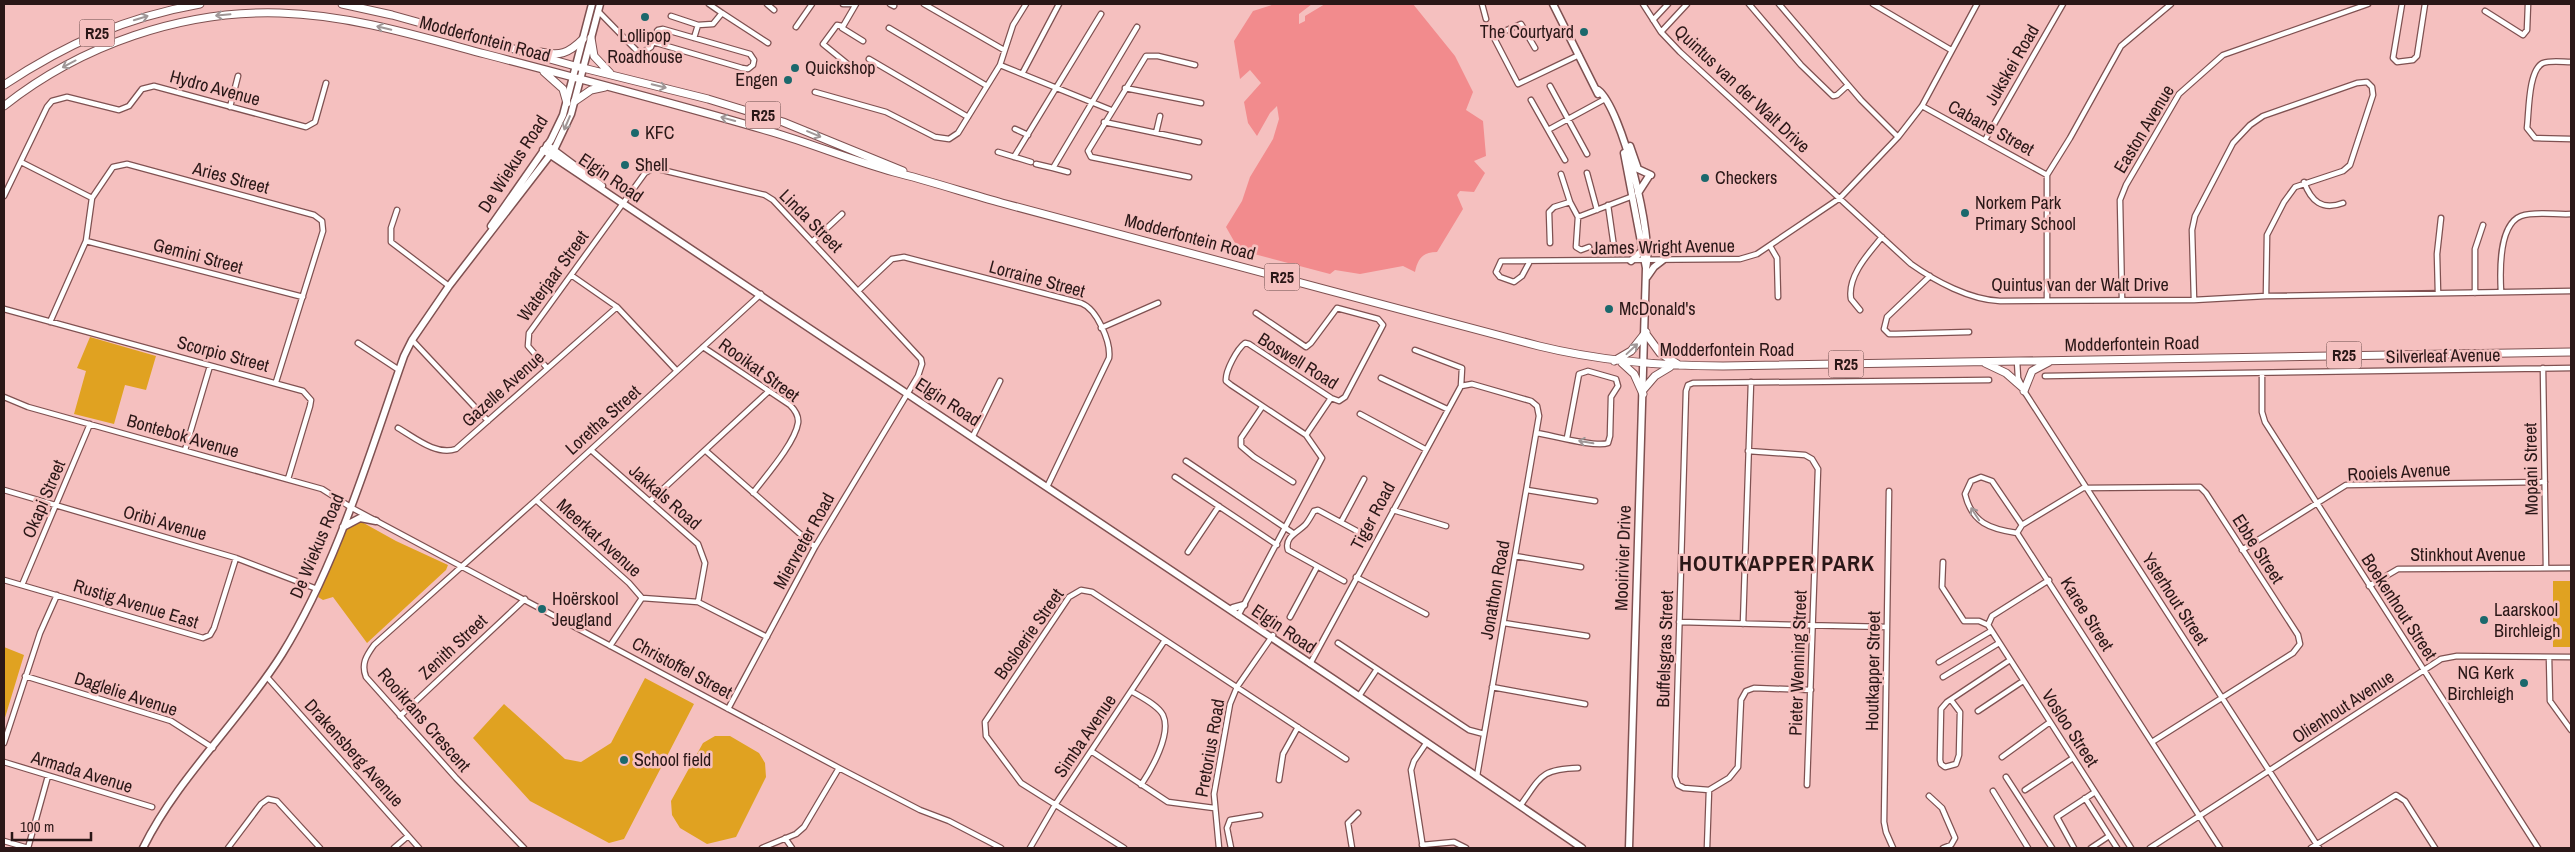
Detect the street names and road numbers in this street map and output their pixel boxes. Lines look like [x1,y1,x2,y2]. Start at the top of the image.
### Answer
street label: Modderfontein Road [417,9,553,68]
road number: R25 [80,19,114,46]
street label: Quintus van der Walt Drive [1669,19,1816,158]
street label: Jukskei Road [1978,20,2045,110]
street label: Hydro Avenue [167,63,263,112]
street label: Easton Avenue [2107,80,2180,178]
street label: Cabane Street [1944,94,2039,162]
road number: R25 [746,102,780,128]
street label: De Wiekus Road [472,110,553,217]
street label: Elgin Road [574,147,649,208]
street label: Aries Street [189,155,272,200]
street label: Linda Street [774,183,849,258]
street label: Modderfontein Road [1122,207,1258,266]
street label: Waterjaar Street [511,225,594,326]
street label: Gemini Street [151,232,246,279]
street label: James Wright Avenue [1591,233,1735,260]
street label: Lorraine Street [986,254,1088,303]
road number: R25 [1264,264,1300,290]
street label: Quintus van der Walt Drive [1991,272,2169,297]
street label: Boswell Road [1253,326,1343,395]
street label: Scorpio Street [174,329,272,378]
street label: Modderfontein Road [2064,330,2199,357]
street label: Rooikat Street [714,332,805,407]
street label: Modderfontein Road [1660,337,1794,362]
road number: R25 [2326,342,2362,368]
street label: Silverleaf Avenue [2385,342,2501,369]
street label: Gazelle Avenue [456,345,549,432]
road number: R25 [1828,350,1864,378]
street label: Elgin Road [911,371,986,432]
street label: Loretha Street [560,379,646,460]
street label: Bontebok Avenue [124,408,242,463]
street label: Mopani Street [2517,422,2544,516]
street label: Okapi Street [16,456,71,542]
street label: Rooiels Avenue [2347,456,2451,487]
street label: Jakkals Road [624,458,707,535]
street label: Tiger Road [1344,477,1401,554]
street label: Miervreter Road [767,488,840,593]
street label: De Wiekus Road [283,490,350,602]
street label: Meerkat Avenue [551,493,647,583]
street label: Oribi Avenue [120,499,210,546]
street label: Mooirivier Drive [1608,505,1637,611]
street label: Ebbe Street [2227,509,2290,588]
street label: Jonathon Road [1474,538,1516,641]
street label: Stinkhout Avenue [2410,542,2526,567]
street label: Ysterhout Street [2136,548,2215,650]
street label: Boekenhout Street [2356,549,2443,665]
street label: Karee Street [2055,572,2120,656]
street label: Rustig Avenue East [71,573,202,634]
street label: Bosloerie Street [988,583,1069,684]
street label: Buffelsgras Street [1650,590,1679,708]
street label: Pieter Wenning Street [1782,590,1813,736]
street label: Elgin Road [1247,598,1322,659]
street label: Zenith Street [413,608,492,685]
street label: Houtkapper Street [1859,611,1886,731]
street label: Christoffel Street [628,631,737,705]
street label: Rooikrans Crescent [372,662,477,777]
street label: Olienhout Avenue [2287,664,2399,749]
street label: Daglelie Avenue [71,665,181,722]
street label: Vosloo Street [2036,684,2105,771]
street label: Simba Avenue [1047,689,1122,782]
street label: Drakensberg Avenue [299,693,410,812]
street label: Pretorius Road [1189,697,1230,799]
street label: Armada Avenue [27,744,136,799]

